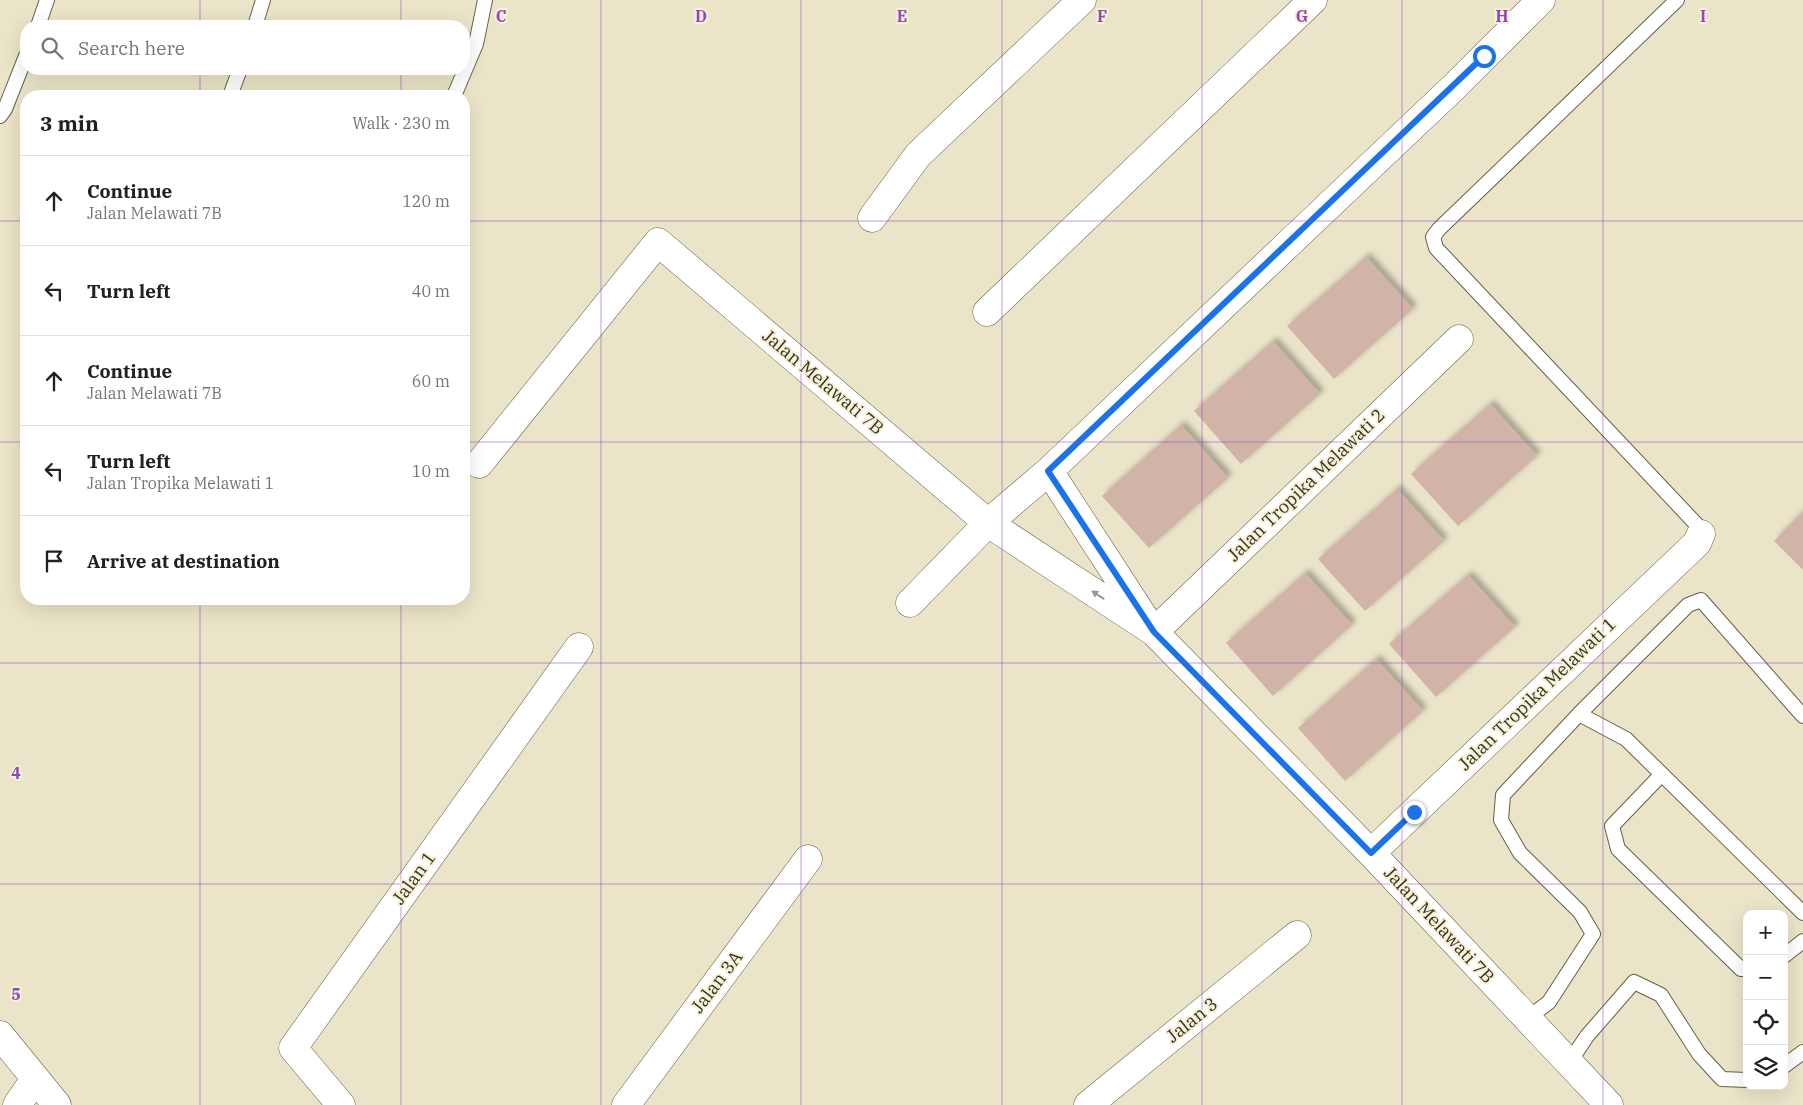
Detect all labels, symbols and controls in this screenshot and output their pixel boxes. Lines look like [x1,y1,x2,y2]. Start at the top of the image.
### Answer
text: C [496,6,506,26]
text: D [695,6,707,26]
text: E [897,6,907,26]
text: F [1097,6,1107,26]
text: G [1296,6,1308,26]
text: H [1496,6,1509,26]
text: I [1700,6,1706,26]
search box [20,20,470,75]
icon: search [38,34,66,62]
text: Search here [78,36,185,60]
route start [1473,45,1496,68]
text: 3 min [40,109,99,137]
text: Walk · 230 m [352,113,450,133]
text: Continue [87,179,172,203]
icon: ahead [40,187,68,215]
text: 120 m [402,191,450,211]
text: Jalan Melawati 7B [87,203,222,223]
icon: left [40,277,68,305]
text: Turn left [87,279,170,303]
text: 40 m [412,281,450,301]
street label: Jalan Melawati 7B [758,324,889,439]
text: Continue [87,359,172,383]
icon: ahead [40,367,68,395]
text: 60 m [412,371,450,391]
text: Jalan Melawati 7B [87,383,222,403]
street label: Jalan Tropika Melawati 2 [1222,403,1389,566]
text: Turn left [87,449,170,473]
icon: left [40,457,68,485]
text: 10 m [412,461,450,481]
text: Jalan Tropika Melawati 1 [87,473,274,493]
icon: arrive [40,547,68,575]
text: Arrive at destination [87,549,280,573]
one-way arrow [1092,590,1105,600]
street label: Jalan Tropika Melawati 1 [1453,612,1620,775]
text: 4 [11,763,21,783]
route end [1403,801,1426,824]
street label: Jalan 1 [387,847,440,909]
street label: Jalan Melawati 7B [1379,861,1500,988]
map controls [1743,910,1788,1090]
button: + [1743,910,1788,955]
street label: Jalan 3A [686,946,748,1017]
button: − [1743,955,1788,1000]
text: 5 [11,984,21,1004]
street label: Jalan 3 [1161,992,1222,1047]
button: locate [1743,1000,1788,1045]
button: layers [1743,1045,1788,1090]

